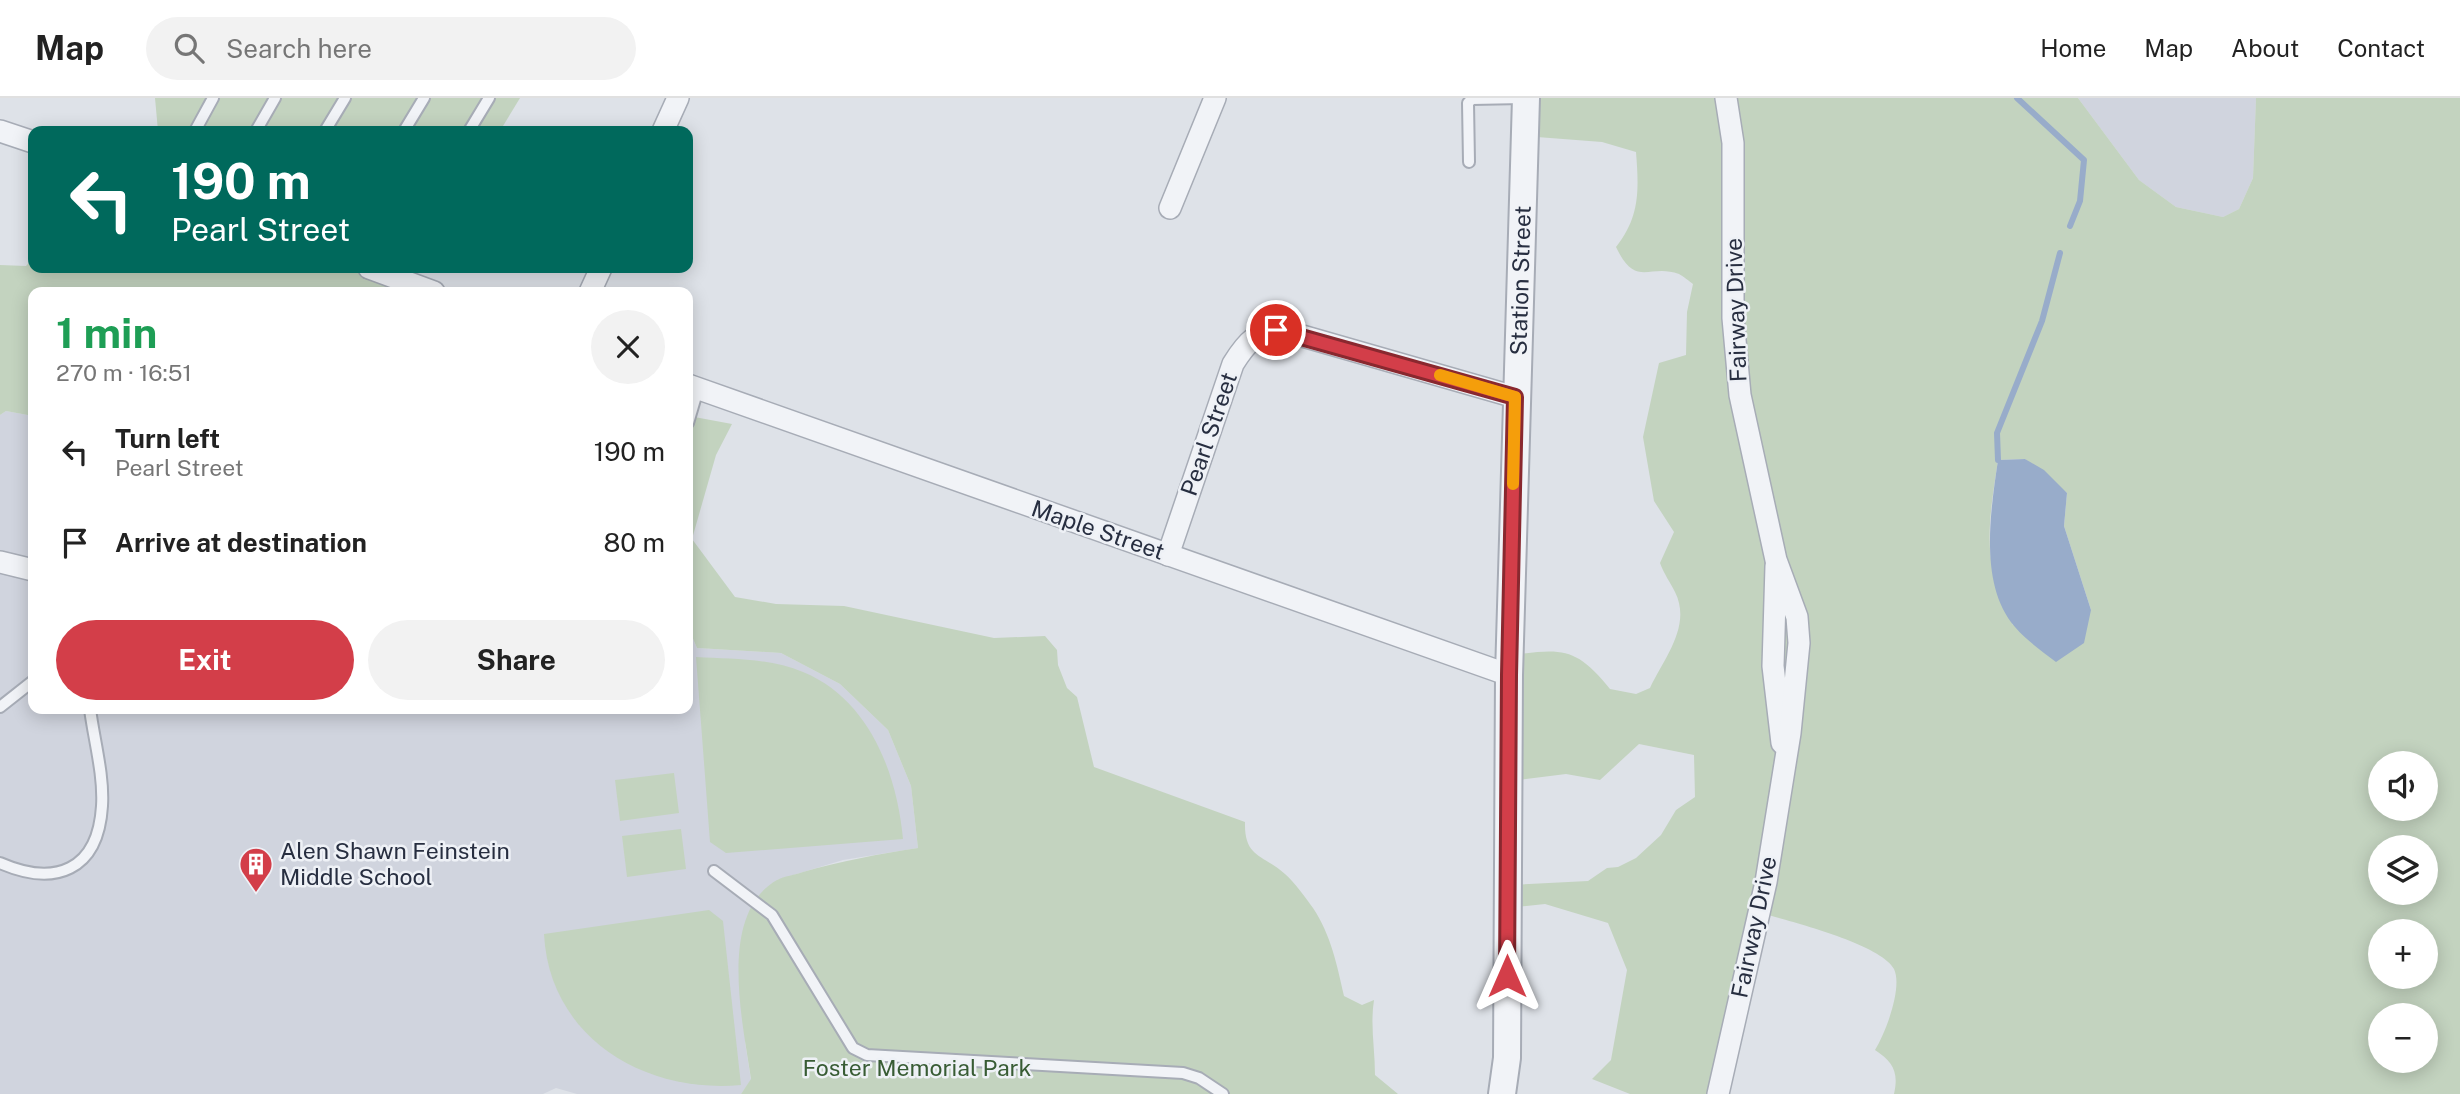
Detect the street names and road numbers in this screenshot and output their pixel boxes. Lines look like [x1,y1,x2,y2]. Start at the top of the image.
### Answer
street label: Station Street [1504,205,1536,356]
street label: Fairway Drive [1719,238,1752,383]
street label: Pearl Street [1175,369,1242,499]
street label: Maple Street [1028,494,1168,565]
street label: Fairway Drive [1725,854,1782,1000]

